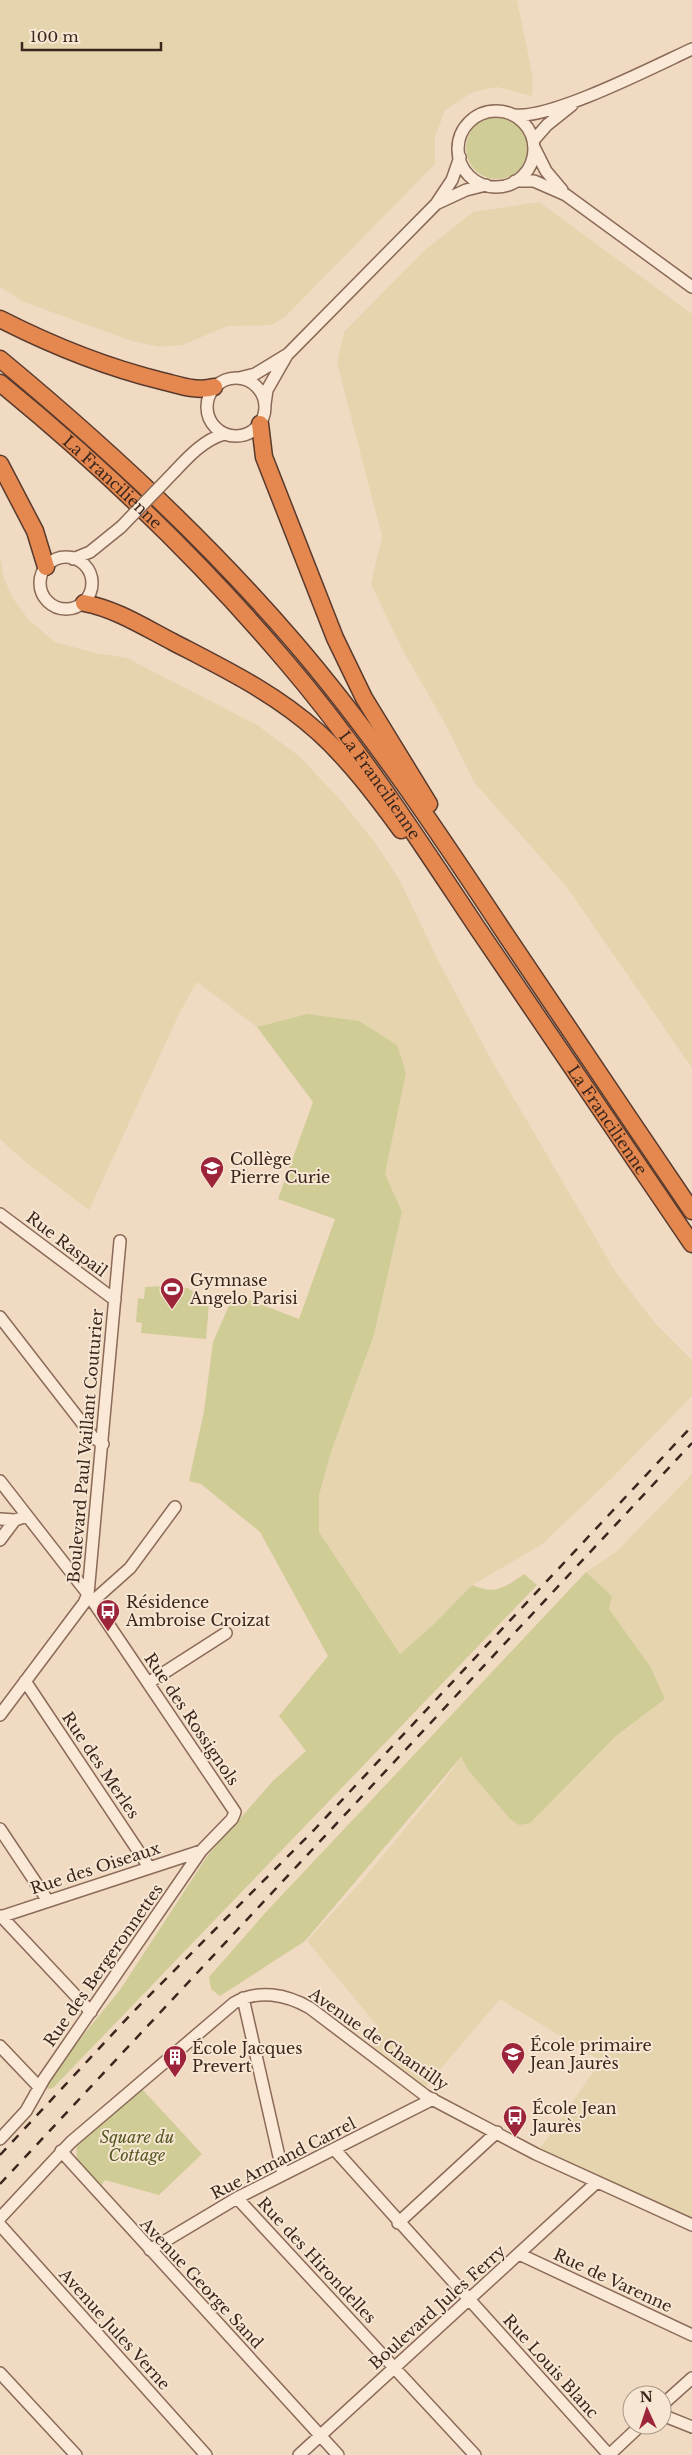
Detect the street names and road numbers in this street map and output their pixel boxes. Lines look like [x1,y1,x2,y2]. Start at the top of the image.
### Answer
street label: La Francilienne [59,431,167,533]
street label: La Francilienne [335,727,425,843]
street label: La Francilienne [563,1061,652,1179]
street label: Rue Raspail [23,1207,111,1281]
street label: Boulevard Paul Vaillant Couturier [63,1308,107,1584]
street label: Rue des Rossignols [140,1649,244,1789]
street label: Rue des Merles [58,1708,144,1822]
street label: Rue des Oiseaux [28,1838,163,1898]
street label: Rue des Bergeronnettes [39,1880,167,2050]
street label: Avenue de Chantilly [305,1983,453,2095]
street label: Rue Armand Carrel [207,2113,359,2203]
street label: Rue des Hirondelles [253,2193,381,2327]
street label: Avenue George Sand [136,2213,268,2352]
street label: Boulevard Jules Ferry [365,2240,510,2374]
street label: Rue de Varenne [550,2244,676,2316]
street label: Avenue Jules Verne [55,2264,175,2394]
street label: Rue Louis Blanc [499,2310,603,2422]

